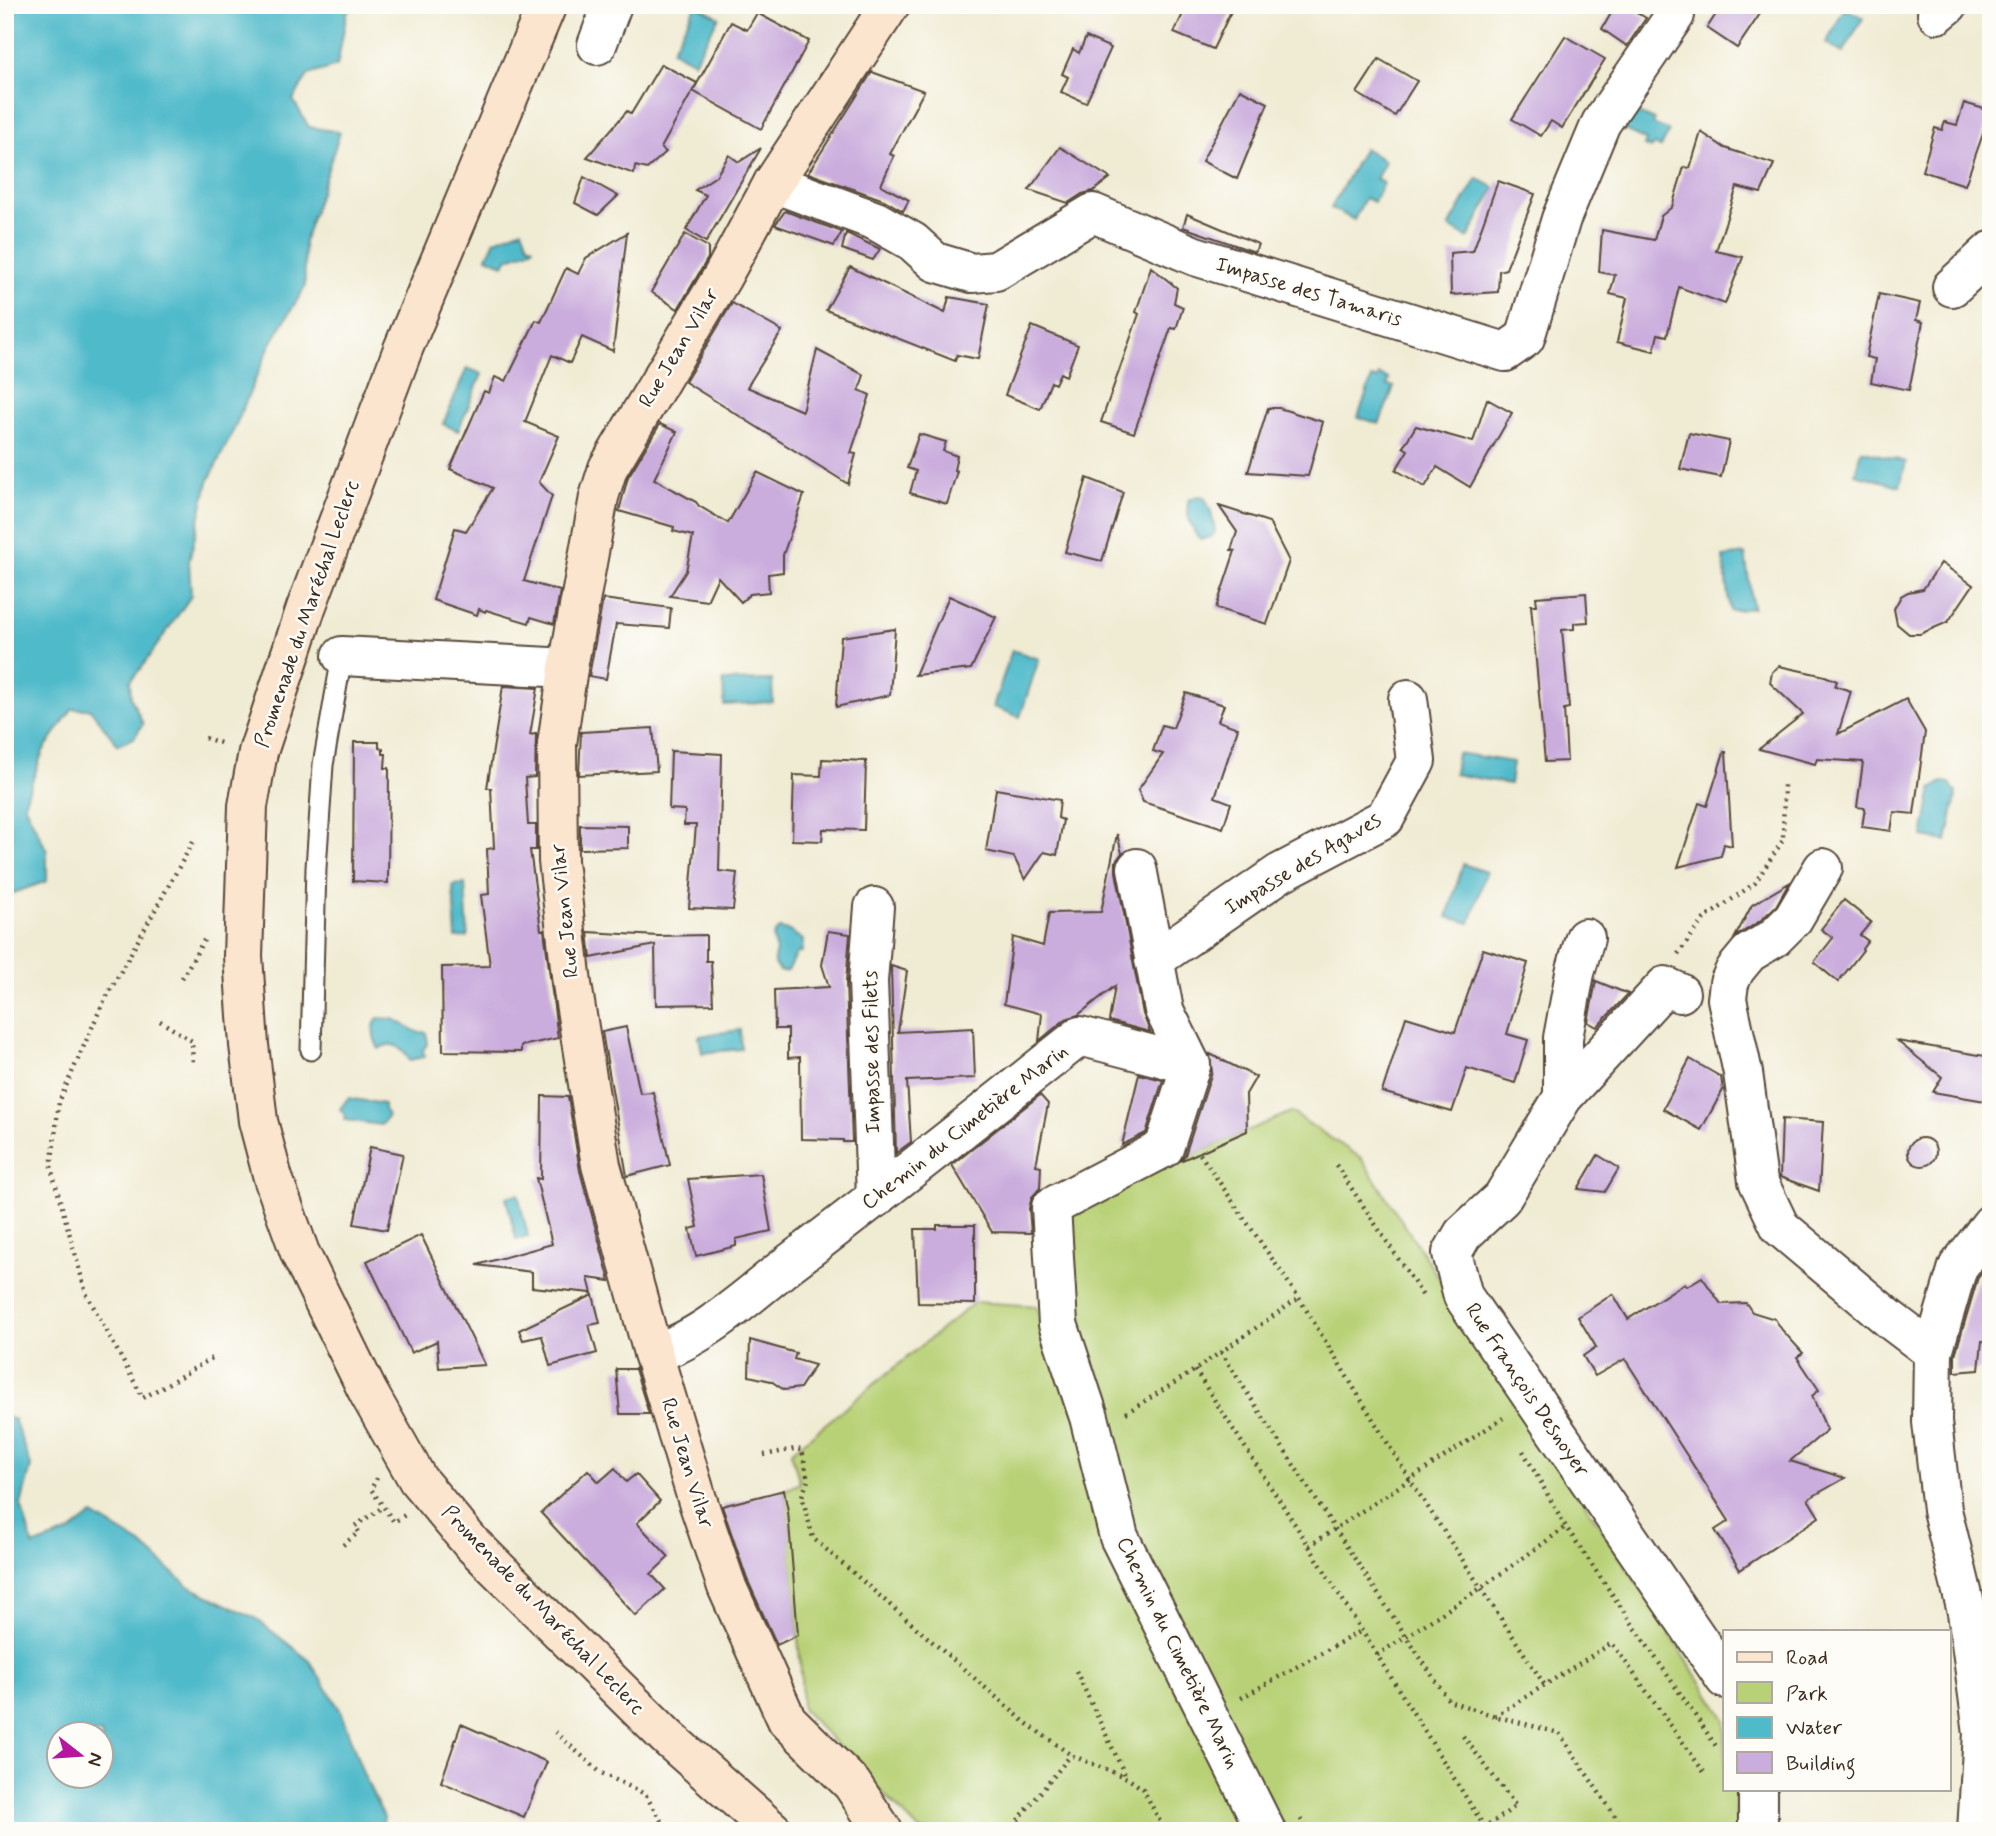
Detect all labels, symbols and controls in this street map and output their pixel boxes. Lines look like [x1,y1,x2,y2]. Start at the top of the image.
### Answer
street label: Impasse des Tamaris [1213,250,1405,334]
street label: Rue Jean Vilar [632,283,726,413]
street label: Promenade du Maréchal Leclerc [248,477,366,751]
street label: Impasse des Agaves [1219,806,1387,922]
street label: Rue Jean Vilar [544,842,586,979]
street label: Impasse des Filets [857,970,887,1134]
street label: Chemin du Cimetière Marin [856,1037,1074,1217]
street label: Rue François Desnoyer [1458,1298,1596,1483]
street label: Rue Jean Vilar [654,1395,720,1532]
street label: Promenade du Maréchal Leclerc [435,1499,651,1721]
street label: Chemin du Cimetière Marin [1110,1532,1246,1774]
legend [1723,1630,1951,1790]
text: Road [1786,1644,1828,1672]
text: Park [1786,1680,1828,1708]
text: Water [1786,1714,1842,1742]
north arrow [46,1720,116,1790]
text: N [81,1750,109,1769]
text: Building [1786,1750,1856,1780]

